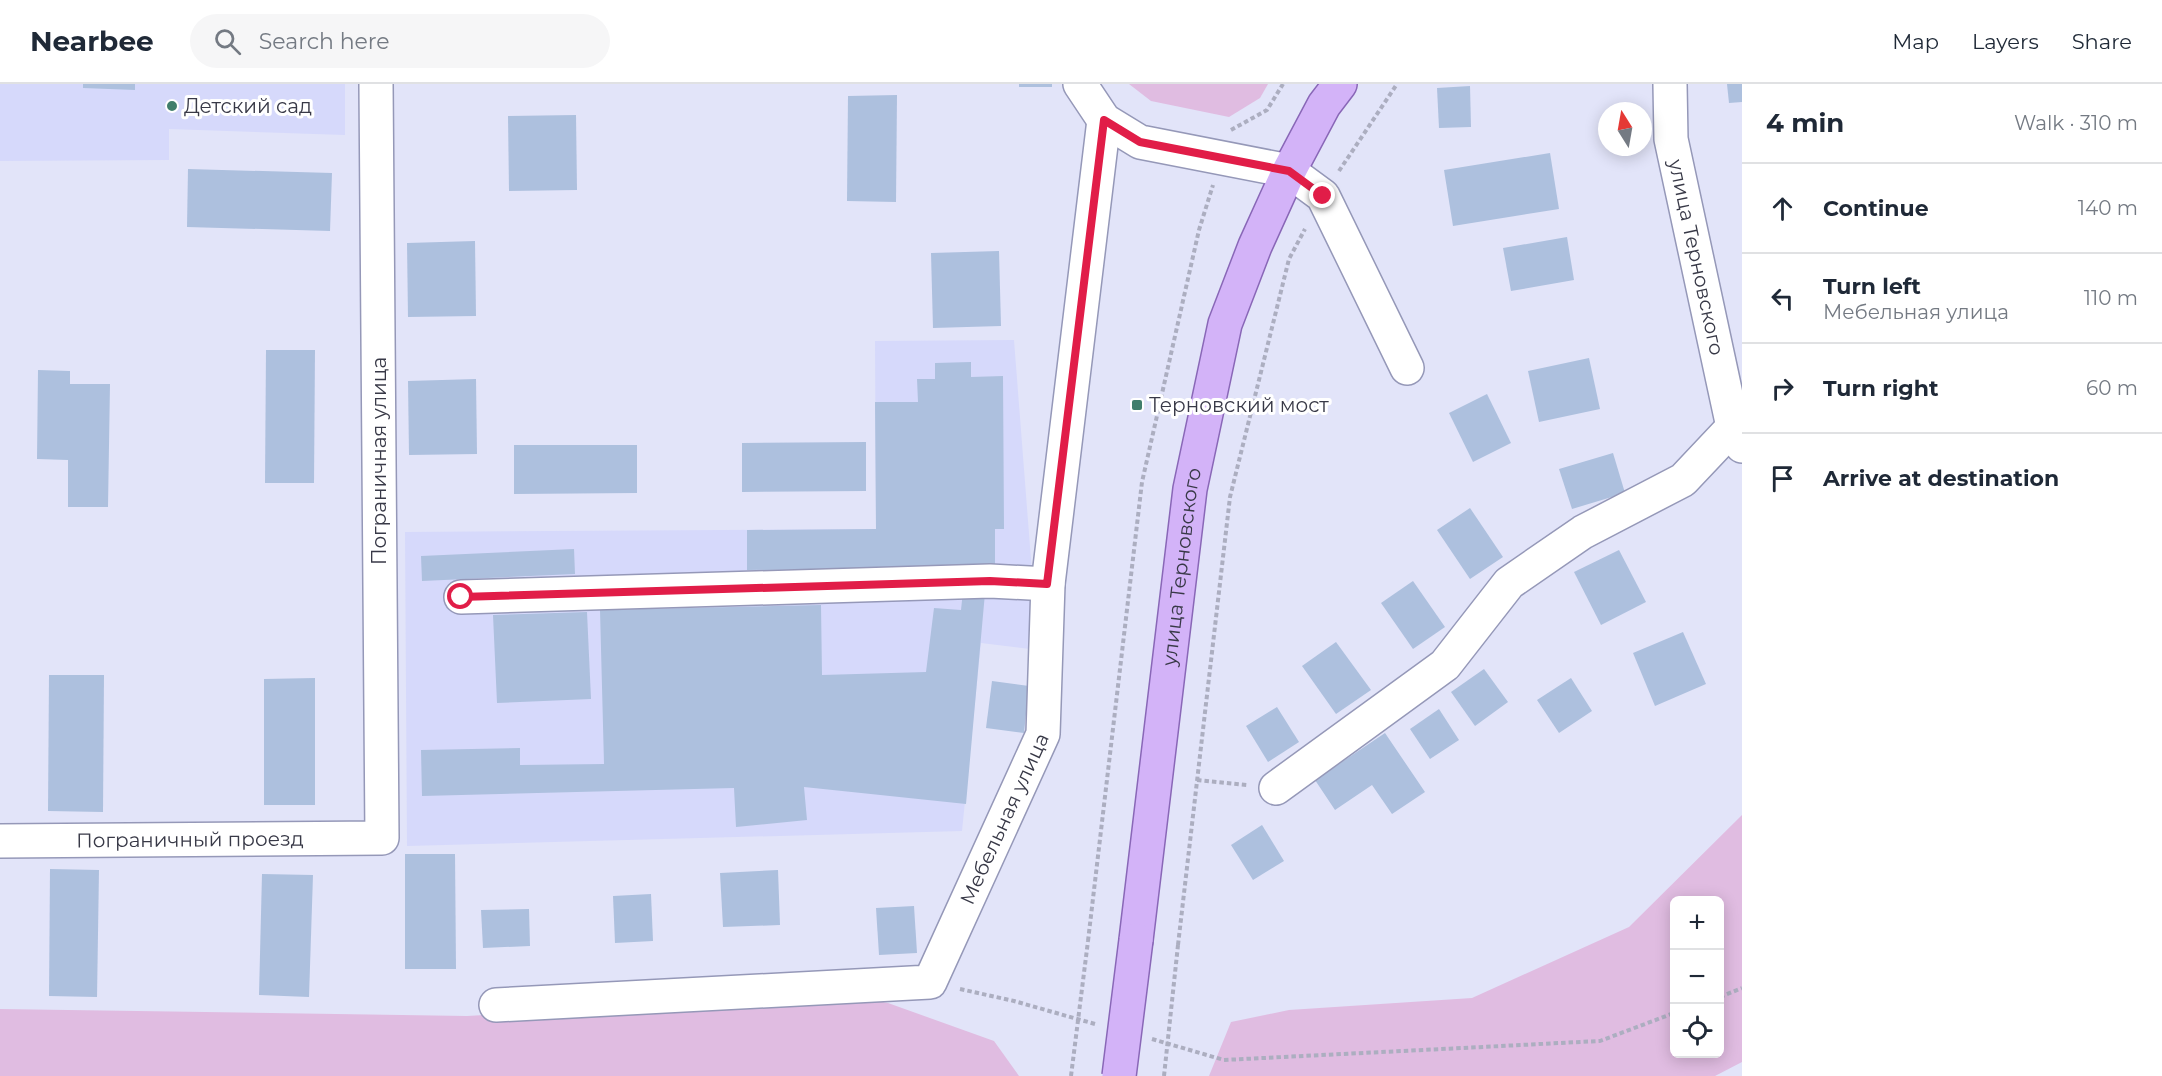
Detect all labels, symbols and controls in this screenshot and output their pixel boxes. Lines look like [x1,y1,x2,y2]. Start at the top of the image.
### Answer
search box [190,14,610,68]
text: Nearbee [30,24,154,58]
icon: search [211,25,244,58]
text: Search here [259,28,390,55]
text: Map [1892,29,1939,54]
text: Layers [1972,29,2039,54]
text: Share [2072,29,2132,54]
place label: Детский сад [184,94,312,118]
marker: Детский сад [165,99,179,113]
north arrow [1598,102,1652,156]
text: 4 min [1766,107,1844,139]
text: Walk · 310 m [2014,111,2138,135]
street label: улица Терновского [1663,156,1729,358]
route end [1309,182,1335,208]
icon: ahead [1766,192,1799,225]
text: Continue [1823,195,1929,222]
text: 140 m [2078,196,2138,220]
text: Turn left [1823,273,1921,300]
icon: left [1766,282,1799,315]
text: 110 m [2084,286,2138,310]
text: Мебельная улица [1823,300,2009,324]
street label: Пограничная улица [367,357,391,565]
icon: right [1766,372,1799,405]
text: Turn right [1823,375,1938,402]
text: 60 m [2086,376,2138,400]
place label: Терновский мост [1149,393,1329,417]
marker: Терновский мост [1130,398,1144,412]
icon: arrive [1766,462,1799,495]
street label: улица Терновского [1157,465,1206,668]
text: Arrive at destination [1823,465,2059,492]
route start [447,583,473,609]
street label: Мебельная улица [955,729,1054,908]
street label: Пограничный проезд [76,827,304,852]
map controls [1670,896,1724,1058]
button: + [1670,896,1724,950]
button: − [1670,950,1724,1004]
button: locate [1670,1004,1724,1058]

